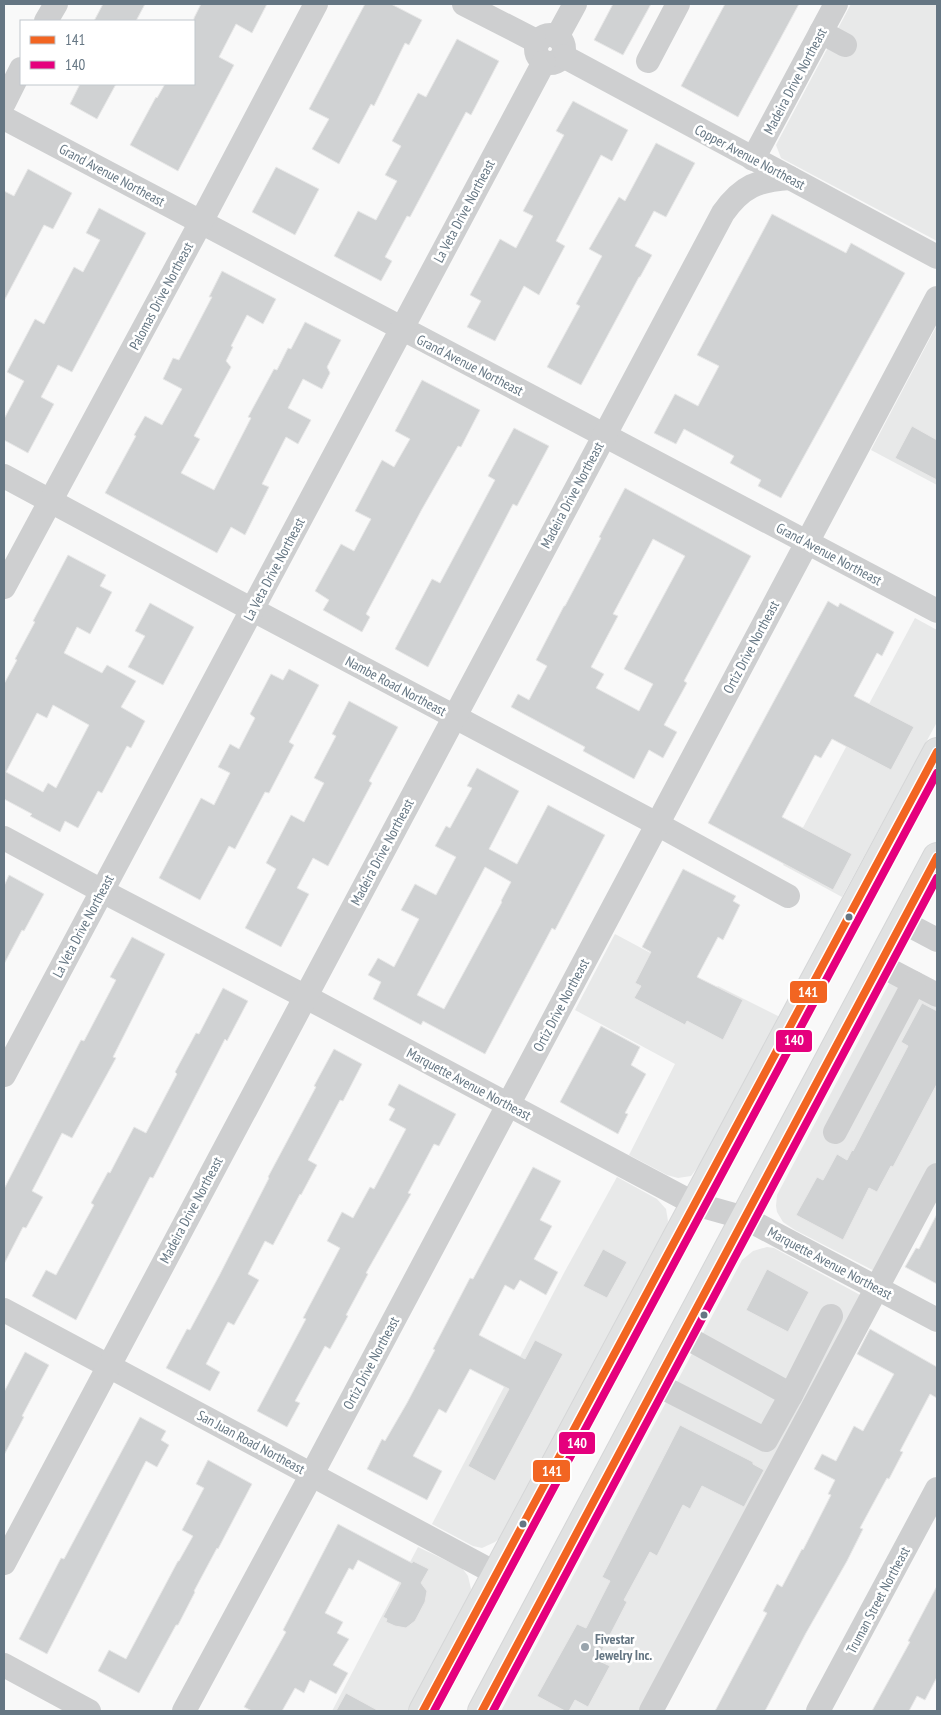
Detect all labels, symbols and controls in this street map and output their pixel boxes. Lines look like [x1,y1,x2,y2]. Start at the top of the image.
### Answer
legend [20,20,195,85]
street label: Madeira Drive Northeast [759,25,831,137]
text: 141 [65,30,85,49]
text: 140 [65,55,86,74]
street label: Copper Avenue Northeast [692,120,808,194]
street label: Grand Avenue Northeast [56,140,168,211]
street label: La Veta Drive Northeast [429,156,499,266]
street label: Palomas Drive Northeast [125,239,197,353]
street label: Grand Avenue Northeast [414,330,526,400]
street label: Madeira Drive Northeast [536,439,608,551]
street label: La Veta Drive Northeast [239,514,309,624]
street label: Grand Avenue Northeast [773,519,885,590]
street label: Ortiz Drive Northeast [719,597,783,697]
street label: Nambe Road Northeast [342,652,450,720]
street label: Madeira Drive Northeast [346,796,418,908]
street label: La Veta Drive Northeast [48,871,118,981]
unlabelled marker [844,912,854,922]
street label: Ortiz Drive Northeast [529,955,593,1055]
line badge: 141 [789,980,828,1004]
text: 141 [798,983,818,1001]
line badge: 140 [775,1029,813,1053]
text: 140 [784,1031,804,1049]
street label: Marquette Avenue Northeast [404,1044,534,1124]
street label: Madeira Drive Northeast [155,1154,227,1266]
street label: Marquette Avenue Northeast [765,1223,895,1303]
unlabelled marker [699,1310,709,1320]
street label: Ortiz Drive Northeast [339,1313,403,1413]
street label: San Juan Road Northeast [194,1406,308,1478]
line badge: 140 [558,1431,596,1455]
text: 140 [567,1434,587,1452]
line badge: 141 [532,1459,571,1483]
text: 141 [542,1462,562,1480]
unlabelled marker [518,1519,528,1529]
street label: Truman Street Northeast [842,1543,914,1657]
place label: Fivestar Jewelry Inc. [594,1630,652,1664]
marker: Fivestar Jewelry Inc. [579,1641,591,1653]

